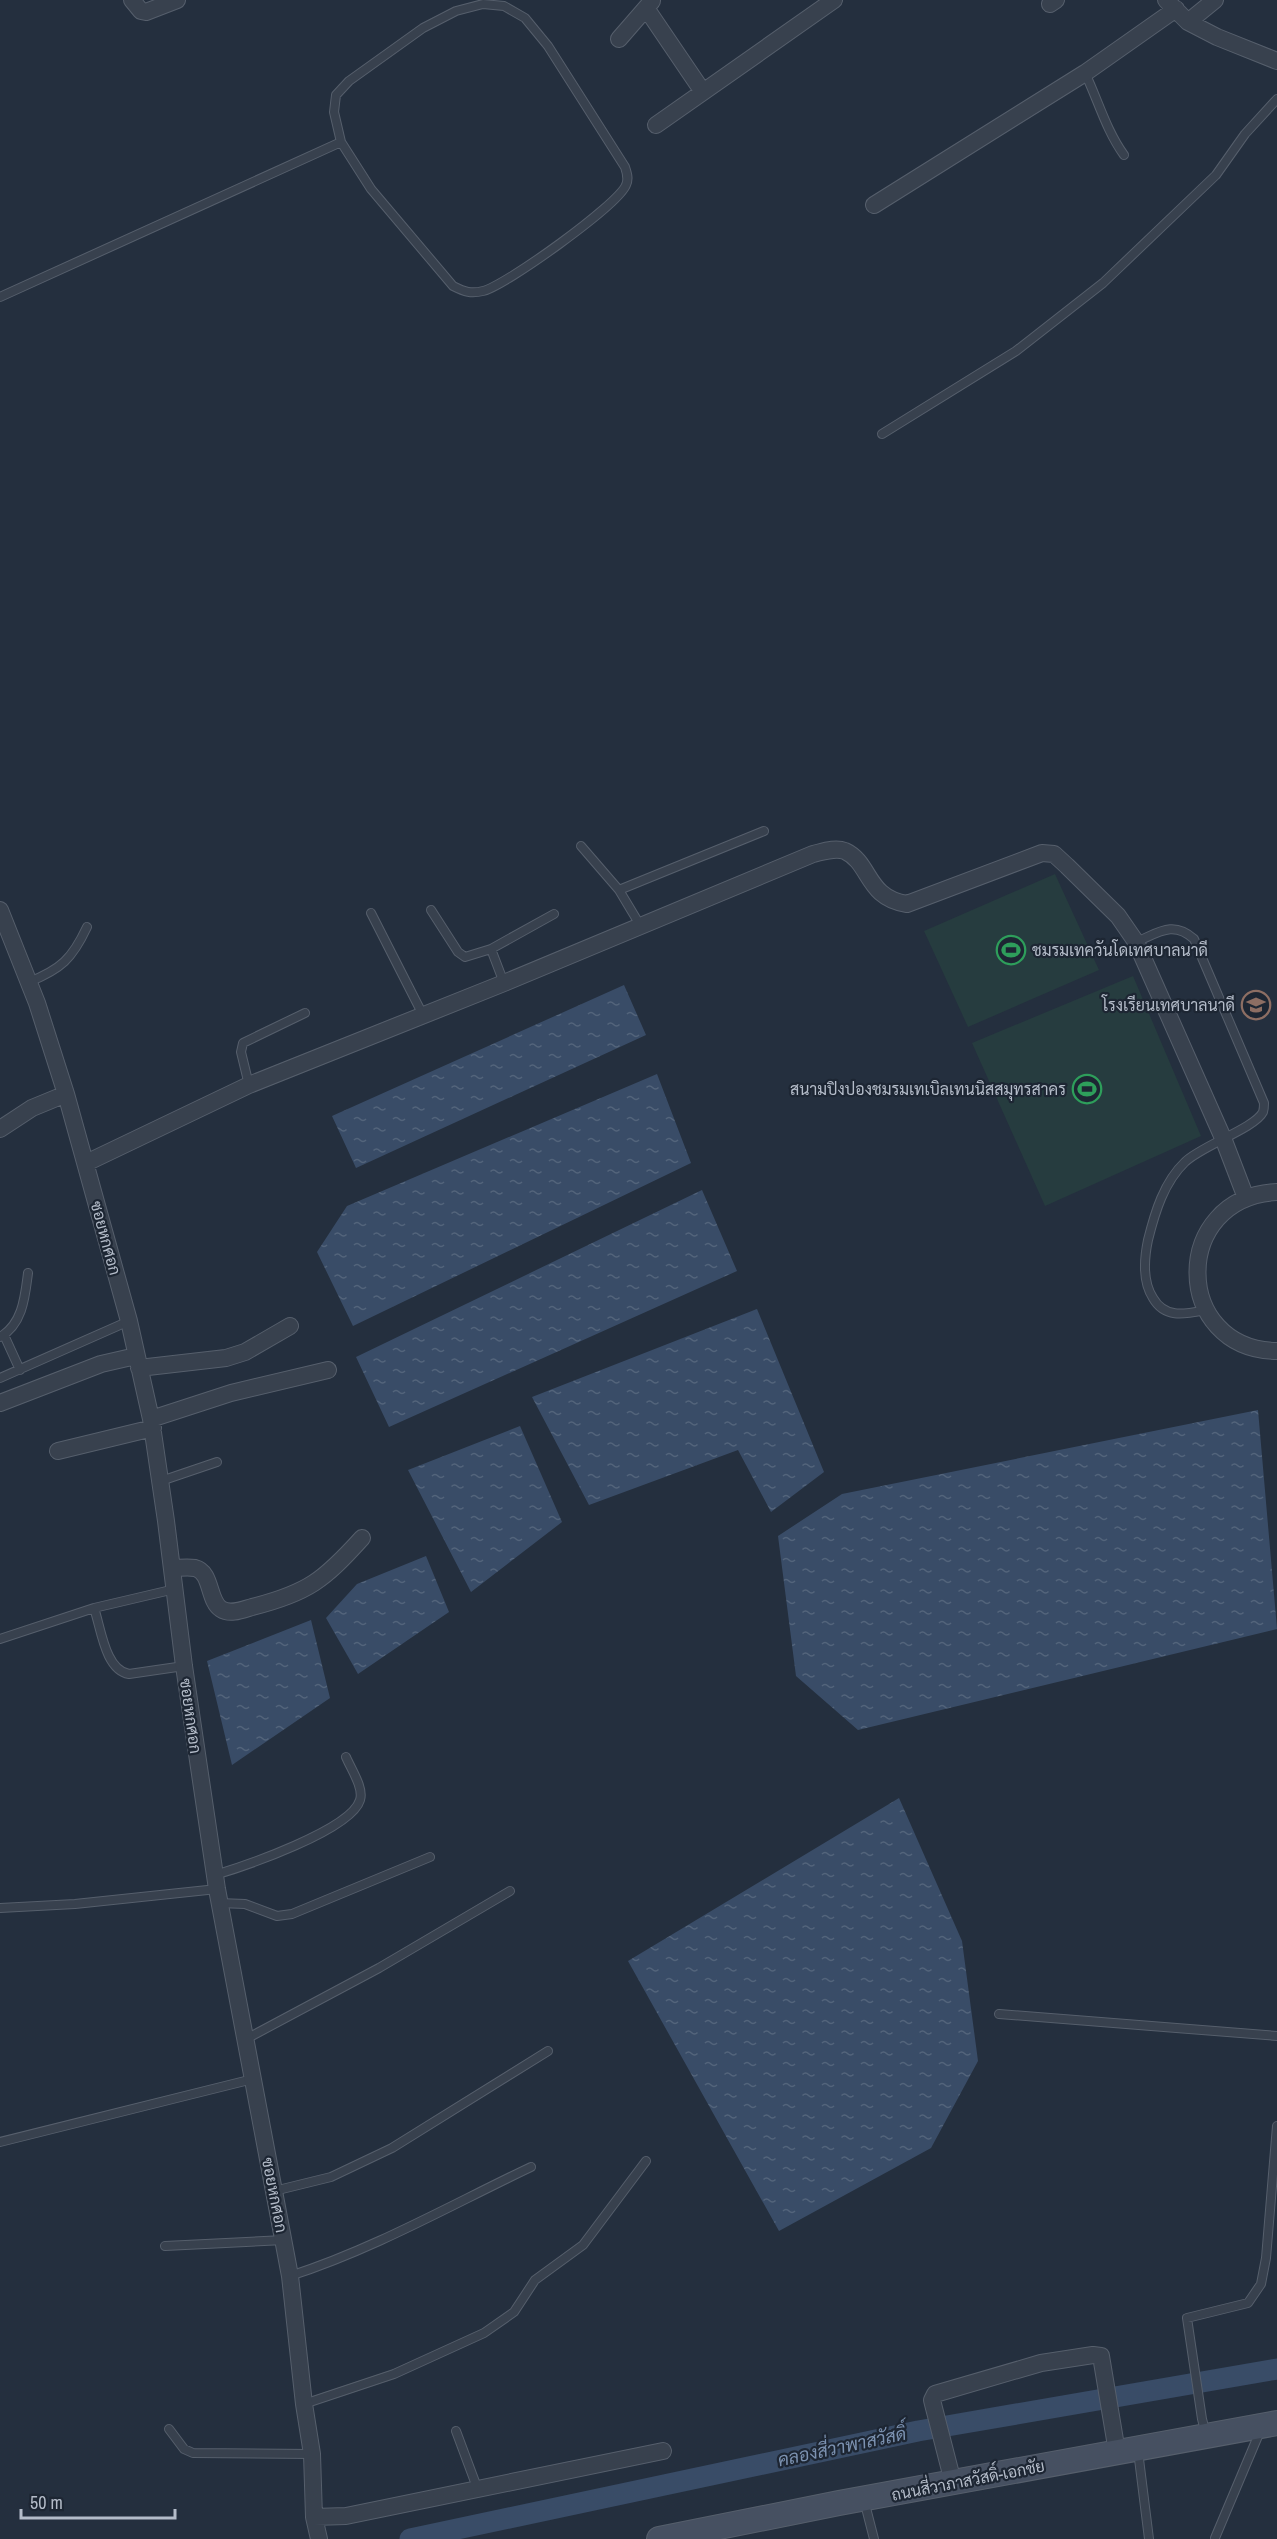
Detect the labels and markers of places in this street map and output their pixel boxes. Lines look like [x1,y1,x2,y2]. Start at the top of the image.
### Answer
sports icon: ชมรมเทควันโดเทศบาลนาดี [995,934,1027,966]
place label: ชมรมเทควันโดเทศบาลนาดี [1032,939,1208,961]
school or university icon: โรงเรียนเทศบาลนาดี [1240,989,1272,1021]
place label: โรงเรียนเทศบาลนาดี [1101,994,1235,1016]
sports icon: สนามปิงปองชมรมเทเบิลเทนนิสสมุทรสาคร [1071,1073,1103,1105]
place label: สนามปิงปองชมรมเทเบิลเทนนิสสมุทรสาคร [790,1078,1066,1101]

